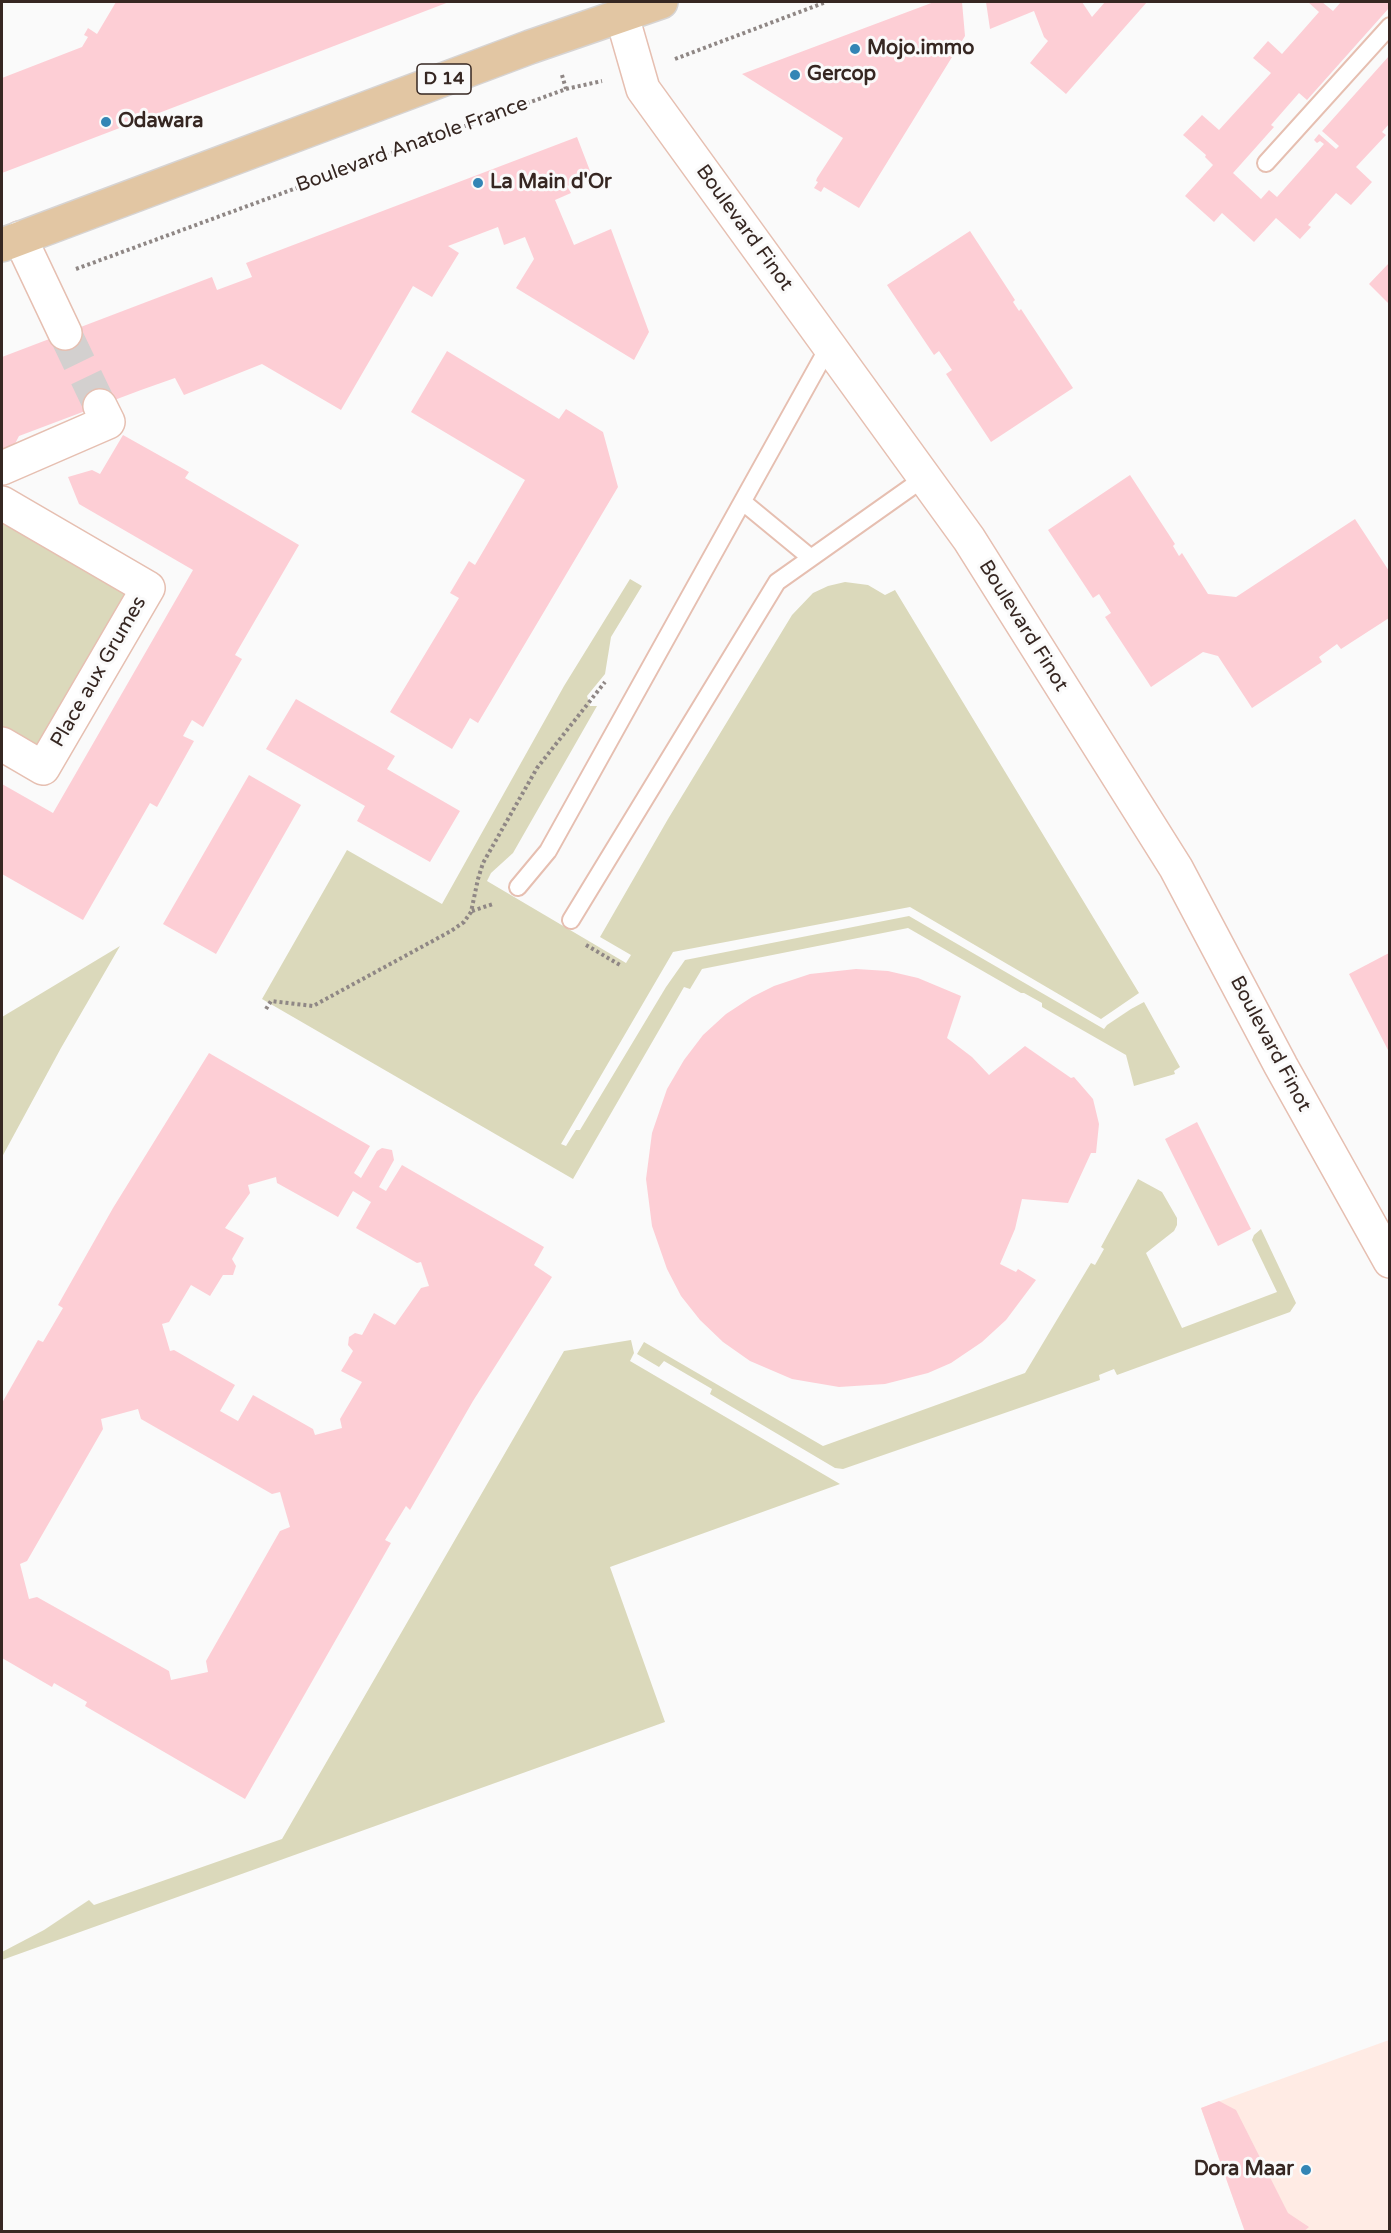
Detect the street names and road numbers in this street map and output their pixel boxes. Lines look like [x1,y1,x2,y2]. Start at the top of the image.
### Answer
road number: D 14 [417,64,471,94]
street label: Boulevard Anatole France [293,92,531,198]
street label: Boulevard Finot [690,160,798,296]
street label: Boulevard Finot [973,556,1073,696]
street label: Place aux Grumes [46,592,152,752]
street label: Boulevard Finot [1224,972,1316,1116]

